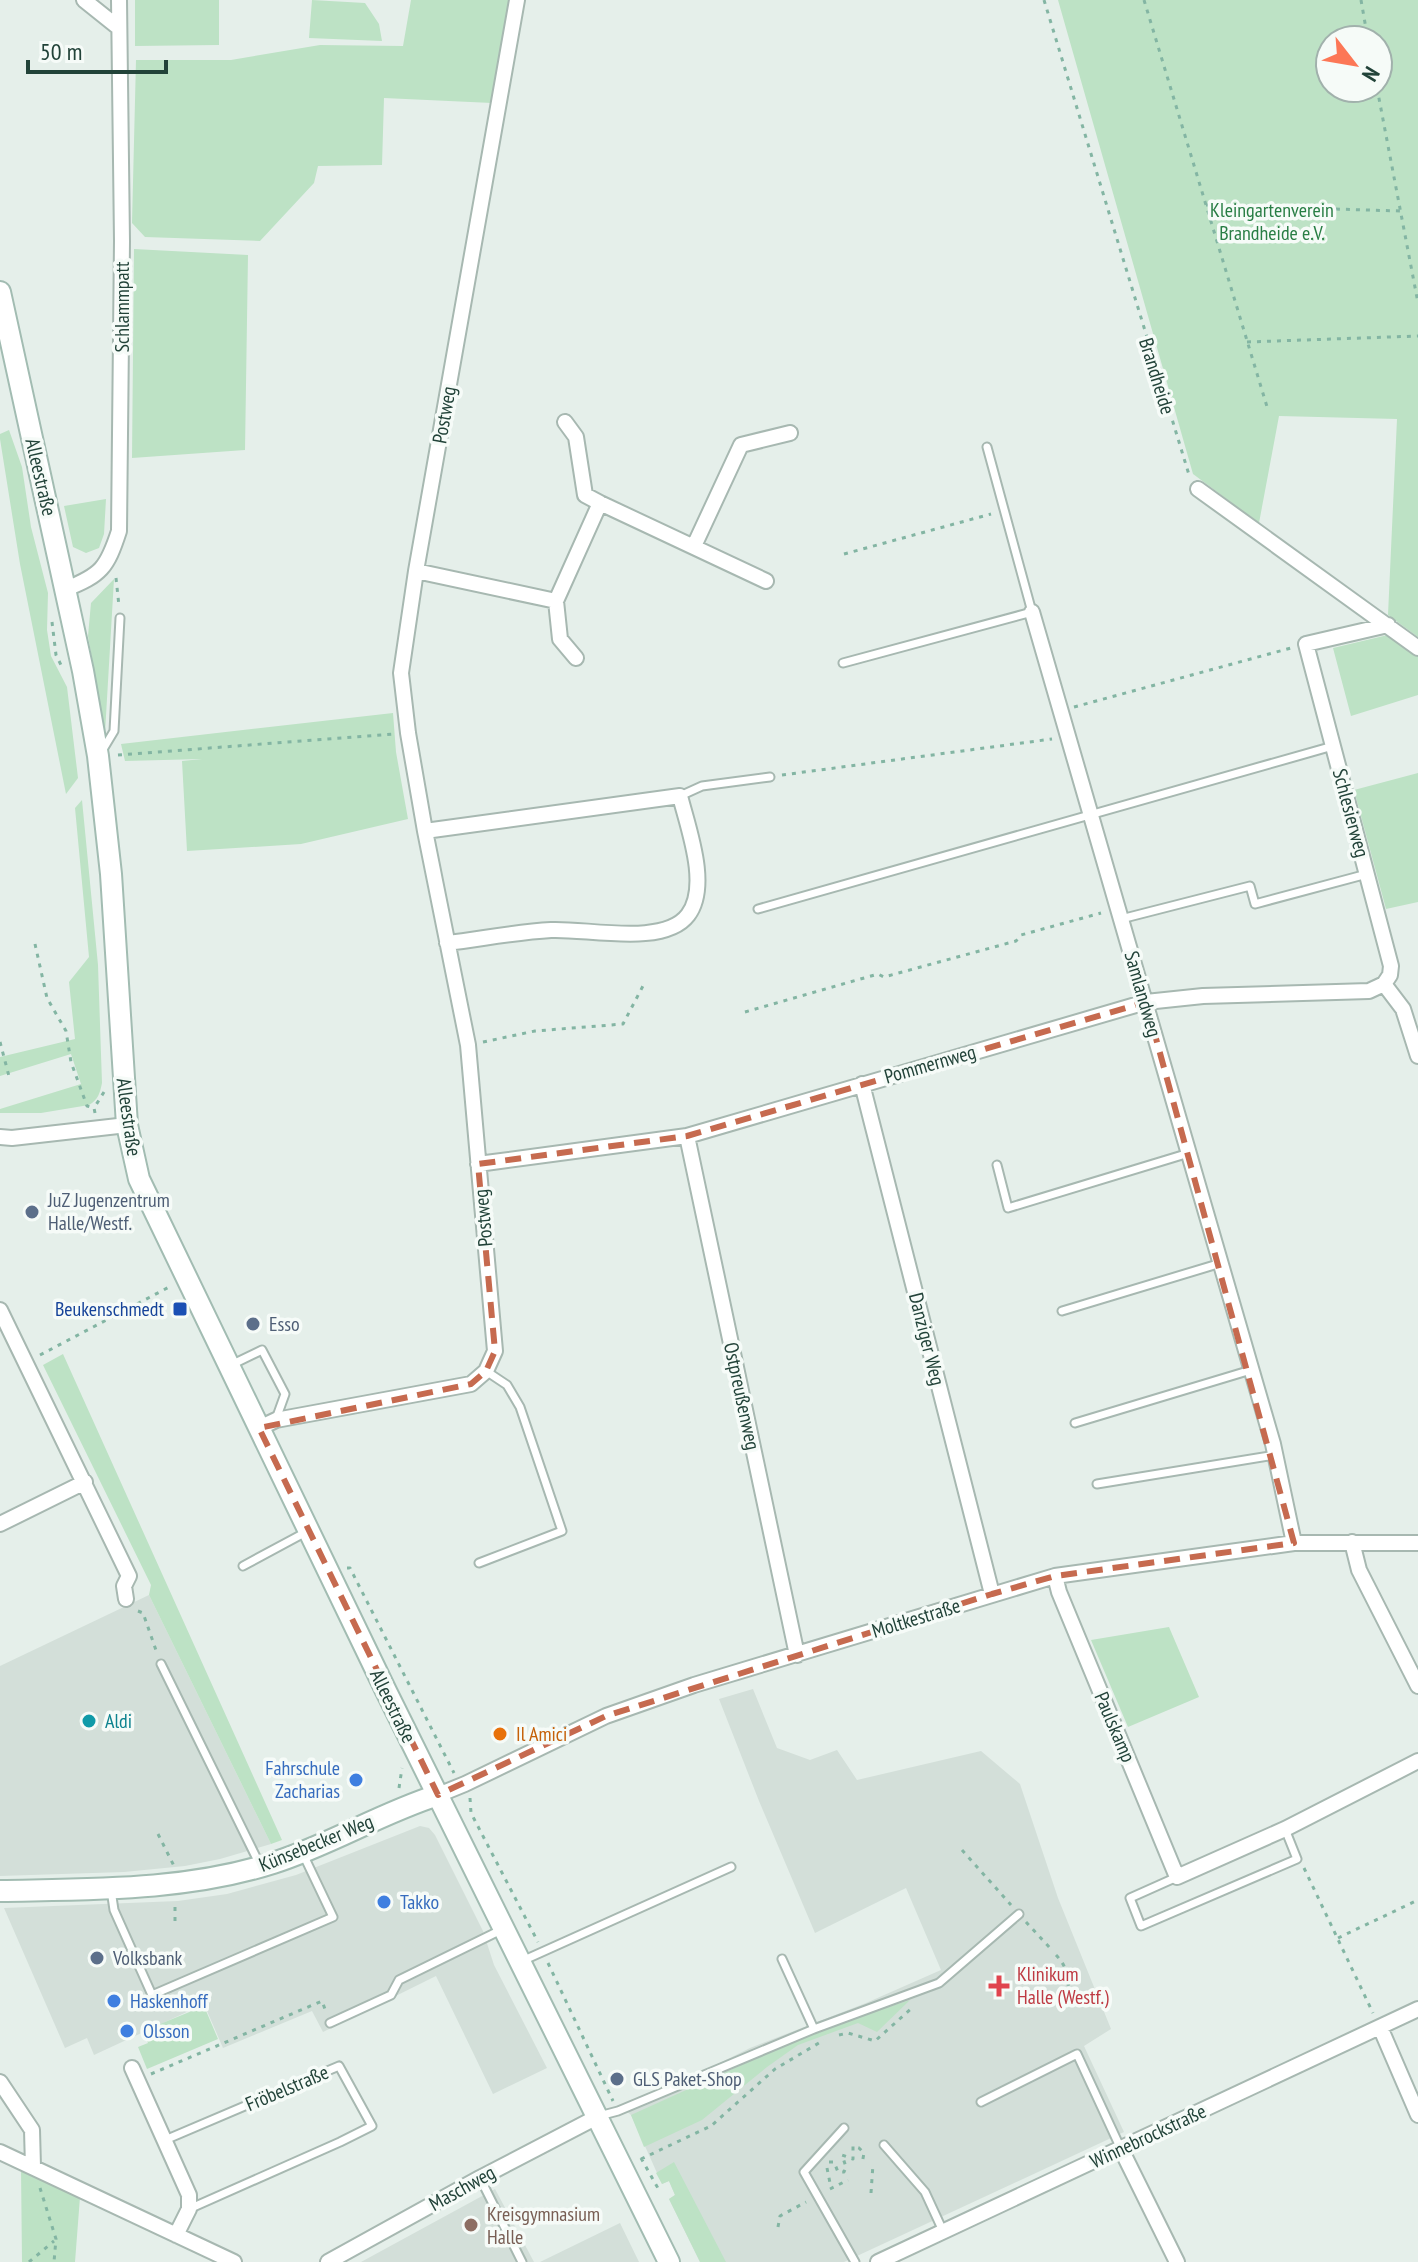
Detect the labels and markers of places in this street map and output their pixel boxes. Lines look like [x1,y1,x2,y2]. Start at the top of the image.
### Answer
place label: JuZ Jugenzentrum Halle/Westf. [47,1187,170,1236]
marker: JuZ Jugenzentrum Halle/Westf. [23,1203,41,1221]
place label: Beukenschmedt [55,1296,164,1322]
marker: Beukenschmedt [171,1300,189,1318]
place label: Esso [269,1311,300,1337]
marker: Esso [244,1315,262,1333]
place label: Aldi [105,1708,132,1734]
marker: Aldi [80,1712,98,1730]
place label: Il Amici [516,1721,567,1747]
marker: Il Amici [491,1725,509,1743]
place label: Fahrschule Zacharias [265,1755,340,1804]
marker: Fahrschule Zacharias [347,1771,365,1789]
place label: Takko [400,1889,439,1915]
marker: Takko [375,1893,393,1911]
place label: Volksbank [112,1945,183,1971]
marker: Volksbank [88,1949,106,1967]
place label: Klinikum Halle (Westf.) [1017,1961,1109,2010]
marker: Klinikum Halle (Westf.) [988,1975,1010,1997]
place label: Haskenhoff [130,1988,208,2014]
marker: Haskenhoff [105,1992,123,2010]
place label: Olsson [143,2018,190,2044]
marker: Olsson [118,2022,136,2040]
place label: GLS Paket-Shop [633,2066,742,2092]
marker: GLS Paket-Shop [608,2070,626,2088]
place label: Kreisgymnasium Halle [487,2201,600,2250]
marker: Kreisgymnasium Halle [462,2216,480,2234]

